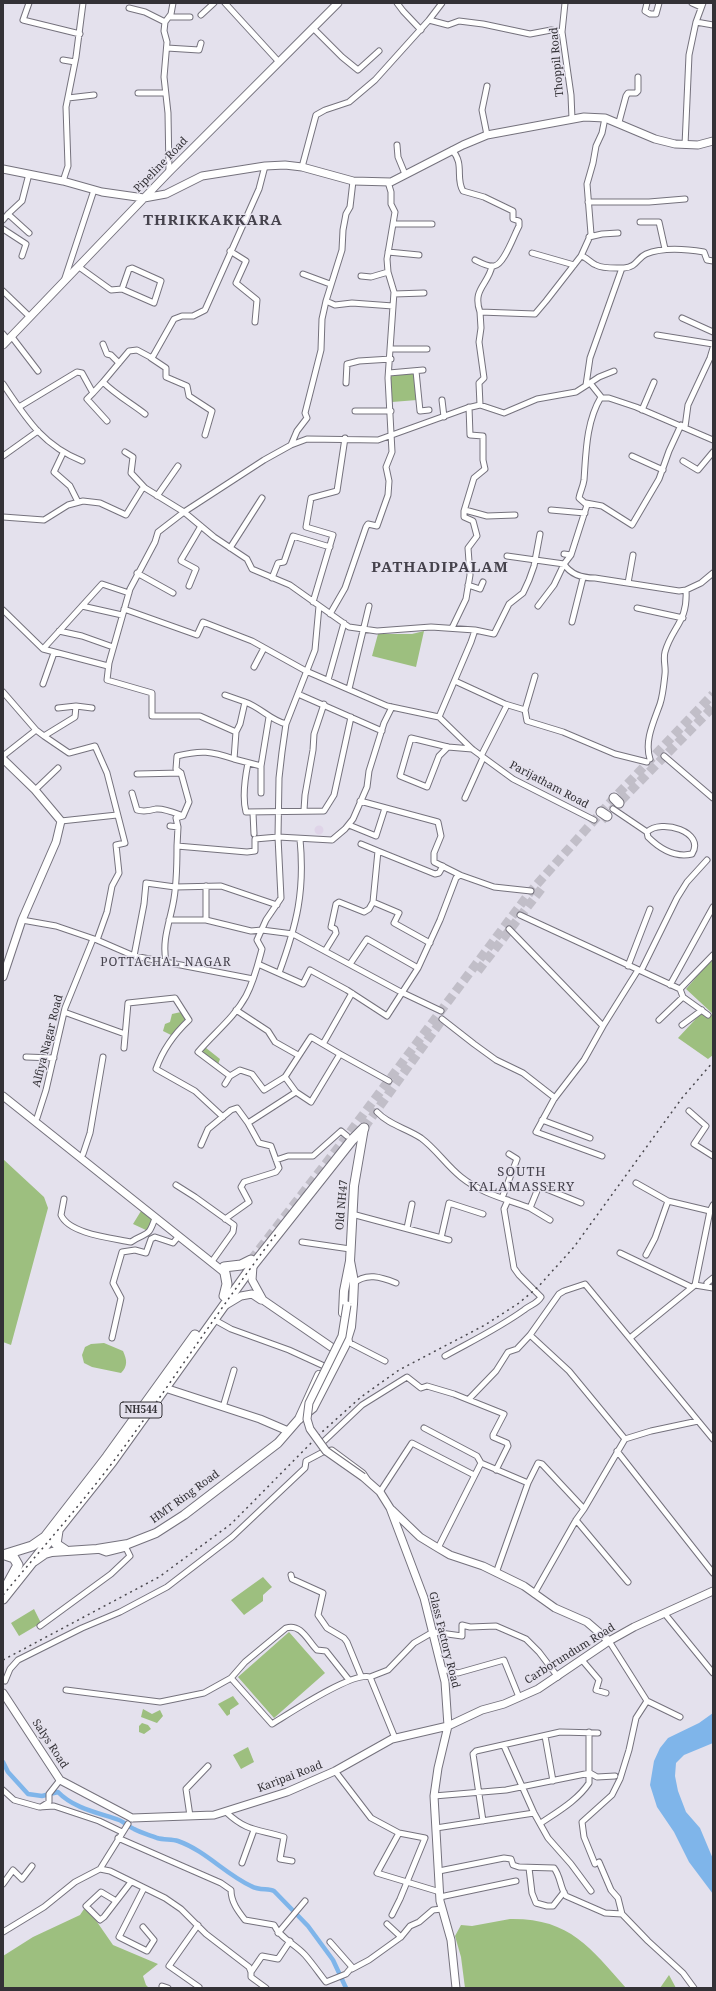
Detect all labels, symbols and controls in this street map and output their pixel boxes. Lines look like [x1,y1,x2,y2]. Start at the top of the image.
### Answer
street label: Thoppil Road [547,27,567,97]
street label: Pipeline Road [131,134,191,196]
district label: THRIKKAKKARA [143,212,283,230]
district label: PATHADIPALAM [371,559,509,577]
street label: Parijatham Road [507,759,591,811]
district label: POTTACHAL NAGAR [100,956,232,970]
street label: Alfiya Nagar Road [30,993,66,1089]
district label: SOUTH KALAMASSERY [469,1164,575,1195]
street label: Old NH47 [333,1179,351,1231]
road number: NH544 [120,1402,162,1418]
street label: HMT Ring Road [148,1468,222,1526]
street label: Glass Factory Road [426,1590,462,1690]
street label: Carborundum Road [522,1621,618,1687]
street label: Salys Road [29,1717,71,1771]
street label: Karipai Road [256,1759,324,1795]

